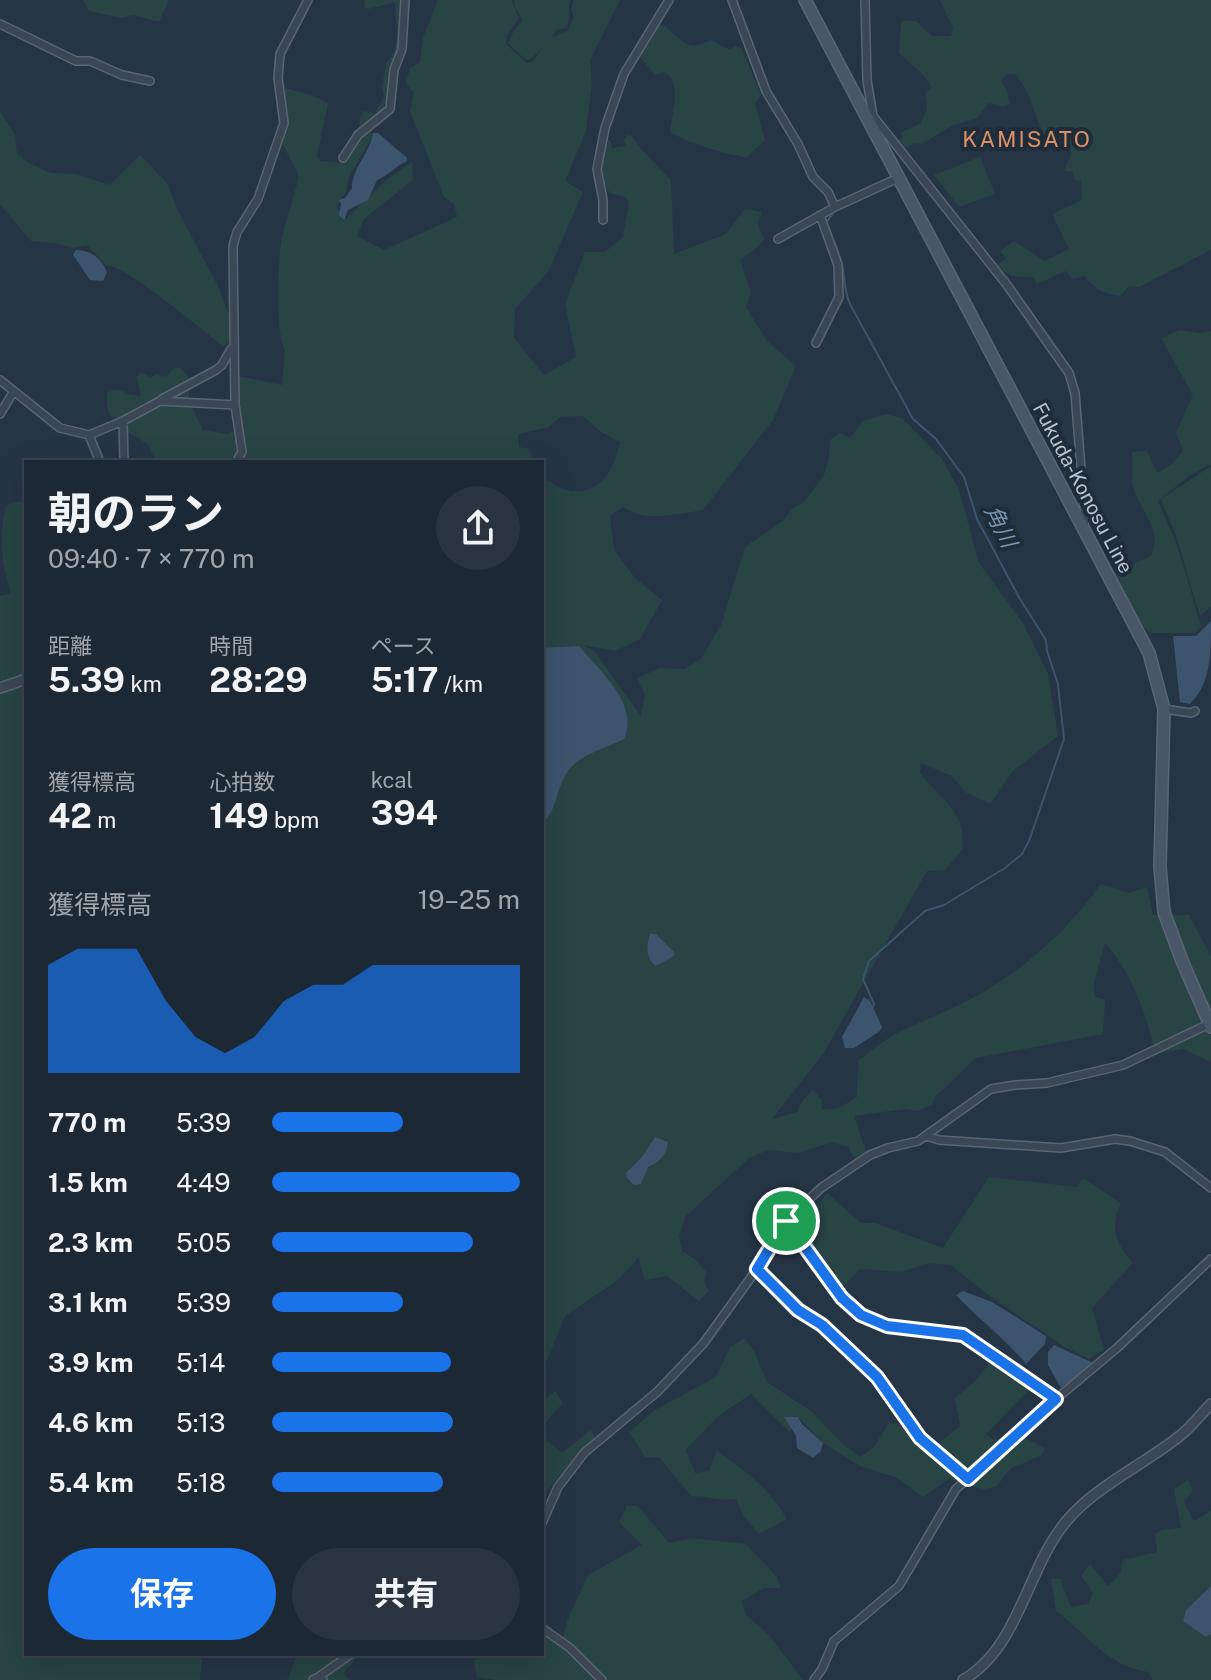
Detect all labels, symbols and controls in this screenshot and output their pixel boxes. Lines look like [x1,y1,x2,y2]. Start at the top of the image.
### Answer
district label: KAMISATO [962,126,1092,152]
street label: Fukuda-Konosu Line [1028,399,1138,577]
button: share [436,486,520,570]
text: 朝のラン [48,487,224,539]
water label: 角川 [979,500,1023,553]
text: 09:40 · 7 × 770 m [48,543,254,574]
text: 距離 [48,633,92,659]
text: 時間 [209,633,253,659]
text: ペース [371,633,436,659]
text: 5.39 [48,660,125,700]
text: 28:29 [209,660,308,700]
text: 5:17 [371,660,439,700]
text: km [125,671,162,697]
text: /km [439,671,483,697]
text: kcal [371,767,413,793]
text: 獲得標高 [48,769,136,795]
text: 心拍数 [209,769,275,795]
text: 394 [371,793,438,833]
text: 42 [48,796,92,836]
text: 149 [209,796,269,836]
text: m [92,807,116,833]
text: bpm [269,807,319,833]
text: 19–25 m [418,884,520,915]
text: 獲得標高 [48,889,152,920]
text: 770 m [48,1107,126,1138]
text: 5:39 [176,1107,231,1138]
text: 1.5 km [48,1167,128,1198]
text: 4:49 [176,1167,231,1198]
pin [752,1187,820,1255]
icon: arrive [764,1199,808,1243]
text: 2.3 km [48,1227,133,1258]
text: 5:05 [176,1227,231,1258]
text: 3.1 km [48,1287,128,1318]
text: 5:39 [176,1287,231,1318]
text: 3.9 km [48,1347,134,1378]
text: 5:14 [176,1347,225,1378]
text: 4.6 km [48,1407,133,1438]
text: 5:13 [176,1407,225,1438]
text: 5.4 km [48,1467,134,1498]
text: 5:18 [176,1467,226,1498]
button: 保存 [48,1548,276,1640]
button: 共有 [292,1548,520,1640]

